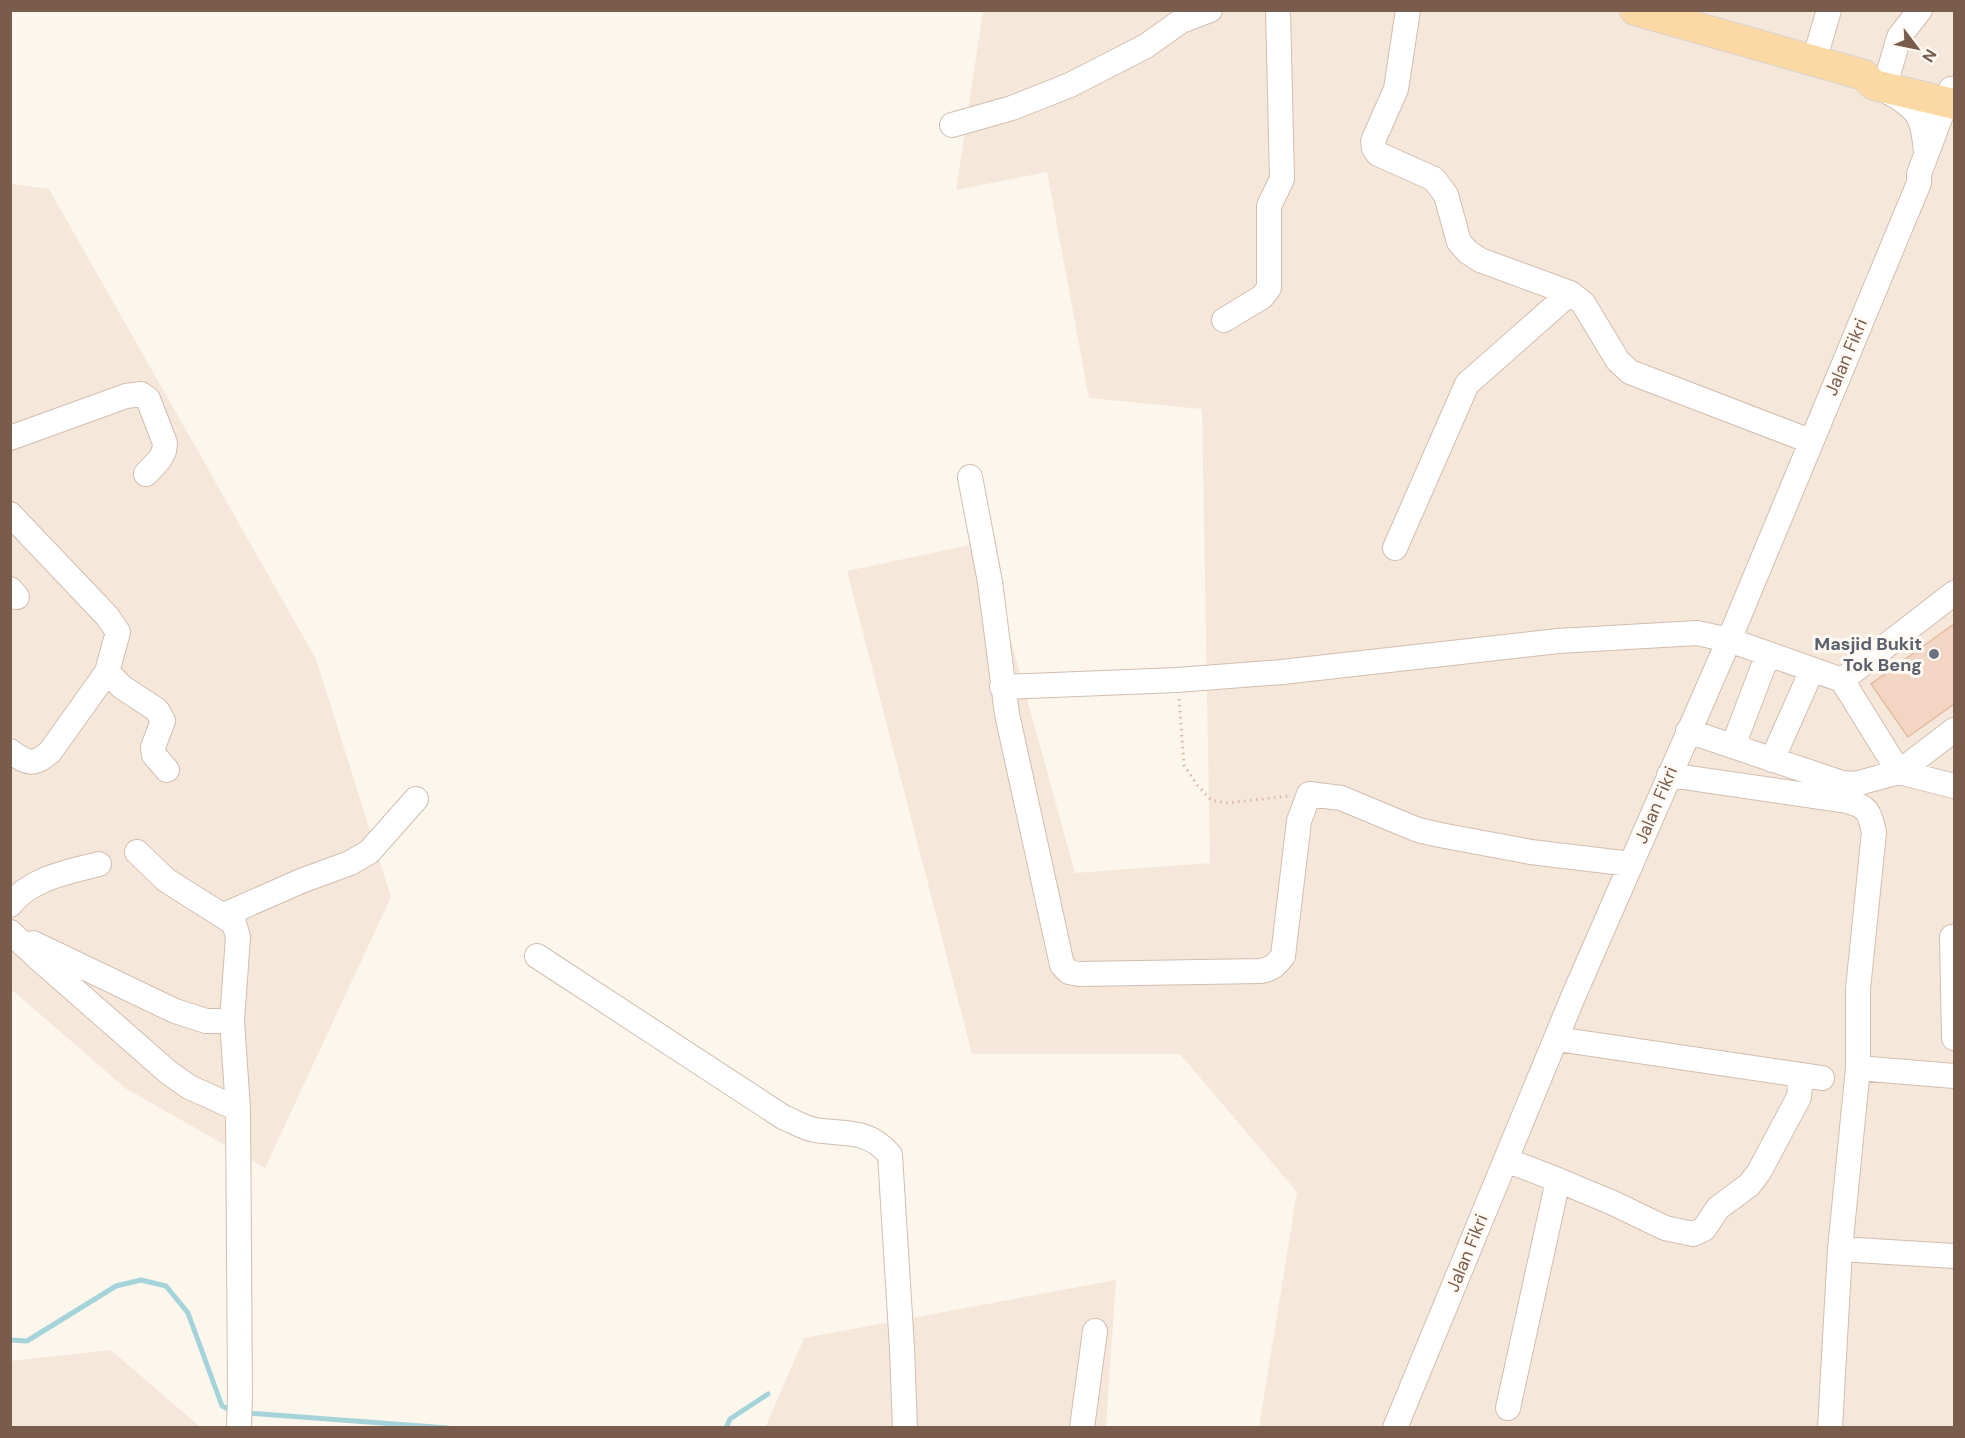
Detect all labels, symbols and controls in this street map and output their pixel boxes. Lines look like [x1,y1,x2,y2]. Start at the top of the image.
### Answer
north arrow [1887,18,1947,78]
text: N [1917,45,1941,66]
street label: Jalan Fikri [1819,315,1873,399]
place label: Masjid Bukit Tok Beng [1814,632,1922,677]
marker: Masjid Bukit Tok Beng [1927,647,1941,661]
street label: Jalan Fikri [1629,763,1683,847]
street label: Jalan Fikri [1441,1211,1493,1295]

